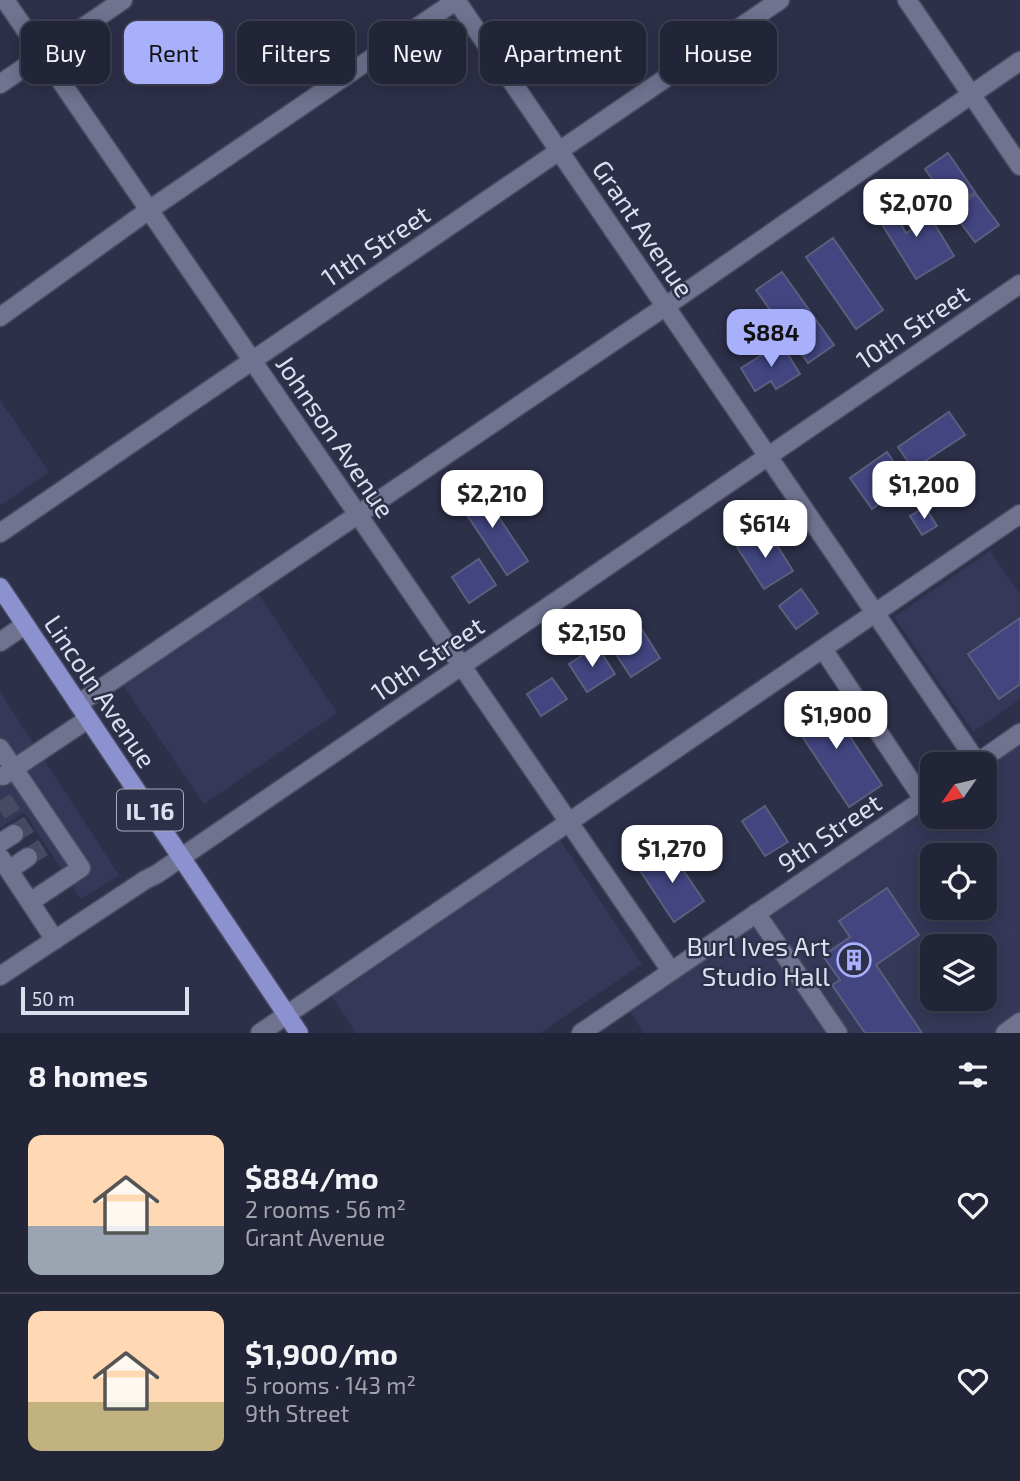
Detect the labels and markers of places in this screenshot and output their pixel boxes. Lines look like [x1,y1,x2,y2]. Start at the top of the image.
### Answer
pin: $2,070 [859,180,973,239]
pin: $884 [730,310,812,369]
pin: $1,200 [867,462,981,521]
pin: $2,210 [435,470,549,530]
pin: $614 [724,500,806,560]
pin: $2,150 [535,610,649,669]
pin: $1,900 [779,692,893,751]
pin: $1,270 [615,826,729,885]
place label: Burl Ives Art Studio Hall [686,930,830,991]
building icon: Burl Ives Art Studio Hall [835,941,873,979]

